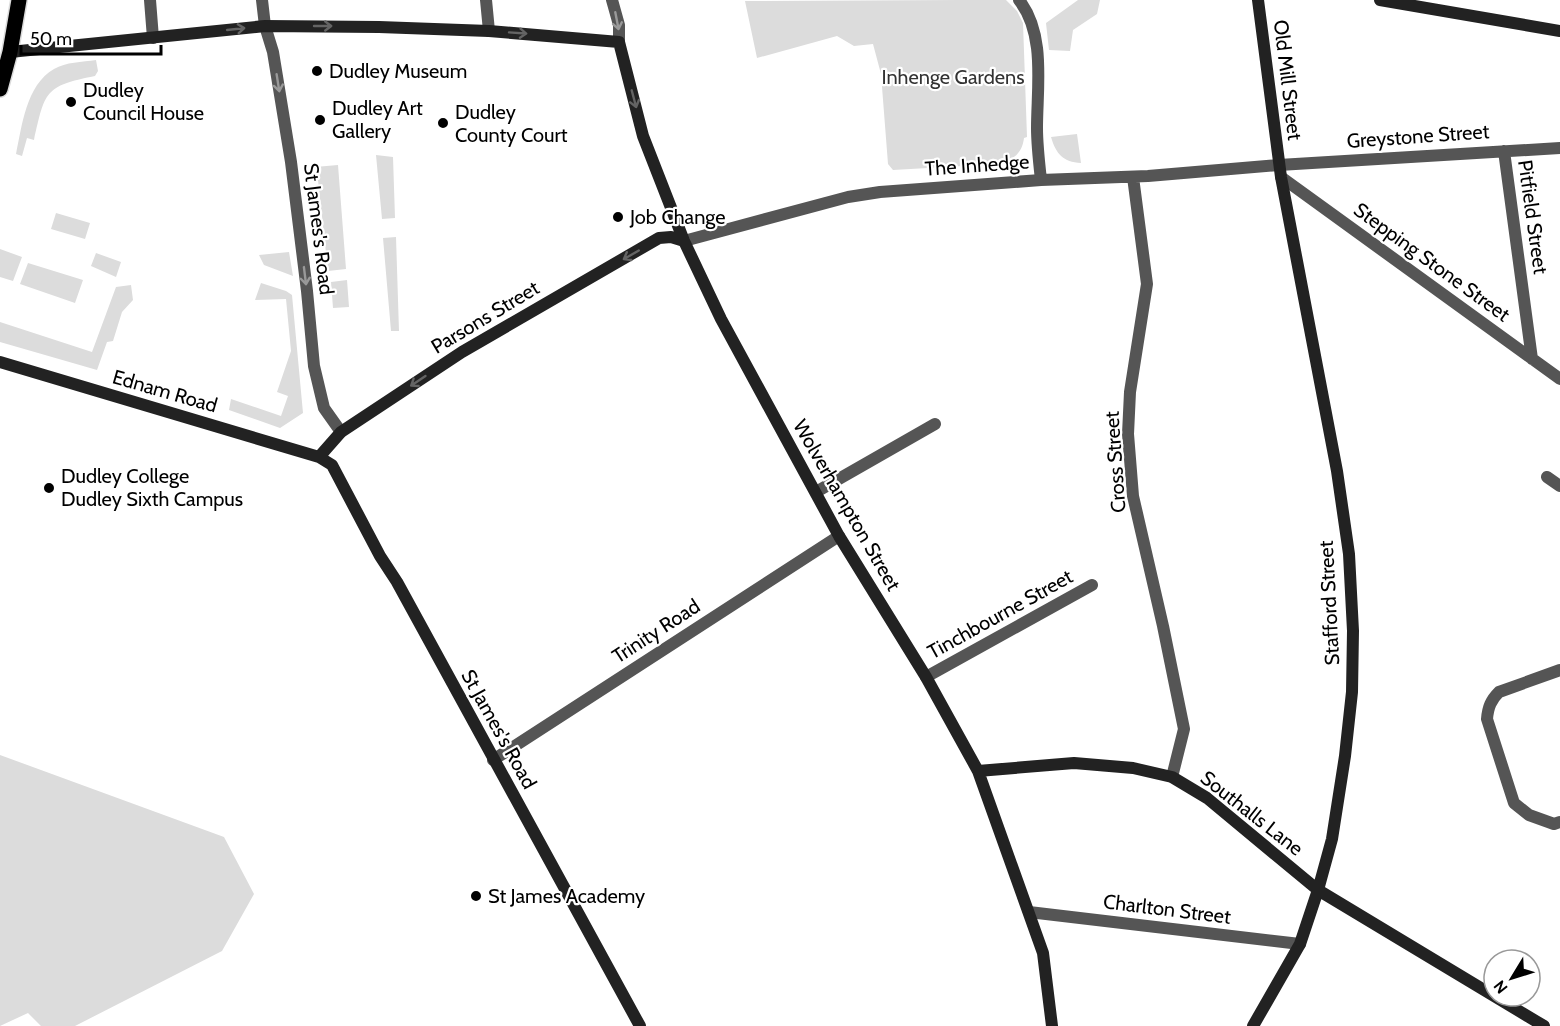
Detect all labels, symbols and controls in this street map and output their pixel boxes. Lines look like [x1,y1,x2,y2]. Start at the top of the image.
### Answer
one-way arrow [612,11,623,30]
scale bar [21,18,160,56]
street label: Old Mill Street [1269,18,1307,142]
one-way arrow [313,20,333,32]
one-way arrow [225,23,245,34]
text: 50 m [30,28,72,50]
one-way arrow [507,28,527,39]
place label: Dudley Museum [329,59,467,83]
marker: Dudley Museum [310,64,324,78]
park label: Inhenge Gardens [882,65,1024,89]
one-way arrow [273,73,284,92]
place label: Dudley Council House [83,78,204,125]
one-way arrow [628,89,640,108]
marker: Dudley Council House [64,95,78,109]
place label: Dudley Art Gallery [332,96,423,143]
place label: Dudley County Court [455,100,568,147]
marker: Dudley Art Gallery [313,113,327,127]
marker: Dudley County Court [436,116,450,130]
street label: Greystone Street [1346,119,1490,153]
street label: The Inhedge [924,149,1030,181]
street label: Pitfield Street [1513,158,1553,276]
street label: St James's Road [299,162,339,296]
street label: Stepping Stone Street [1349,197,1515,327]
place label: Job Change [629,205,726,229]
marker: Job Change [611,210,625,224]
one-way arrow [623,249,640,261]
one-way arrow [300,266,311,286]
street label: Parsons Street [427,275,544,359]
street label: Ednam Road [110,365,220,417]
one-way arrow [411,375,427,387]
street label: Cross Street [1099,410,1131,514]
street label: Wolverhampton Street [788,415,906,595]
place label: Dudley College Dudley Sixth Campus [61,464,243,511]
marker: Dudley College Dudley Sixth Campus [42,481,56,495]
street label: Stafford Street [1314,540,1344,666]
street label: Tinchbourne Street [923,564,1077,664]
street label: Trinity Road [608,594,704,668]
street label: St James's Road [456,665,542,793]
street label: Southalls Lane [1196,765,1308,861]
place label: St James Academy [488,884,645,908]
marker: St James Academy [469,889,483,903]
street label: Charlton Street [1102,889,1232,929]
north arrow [1482,948,1542,1008]
text: N [1490,977,1512,997]

